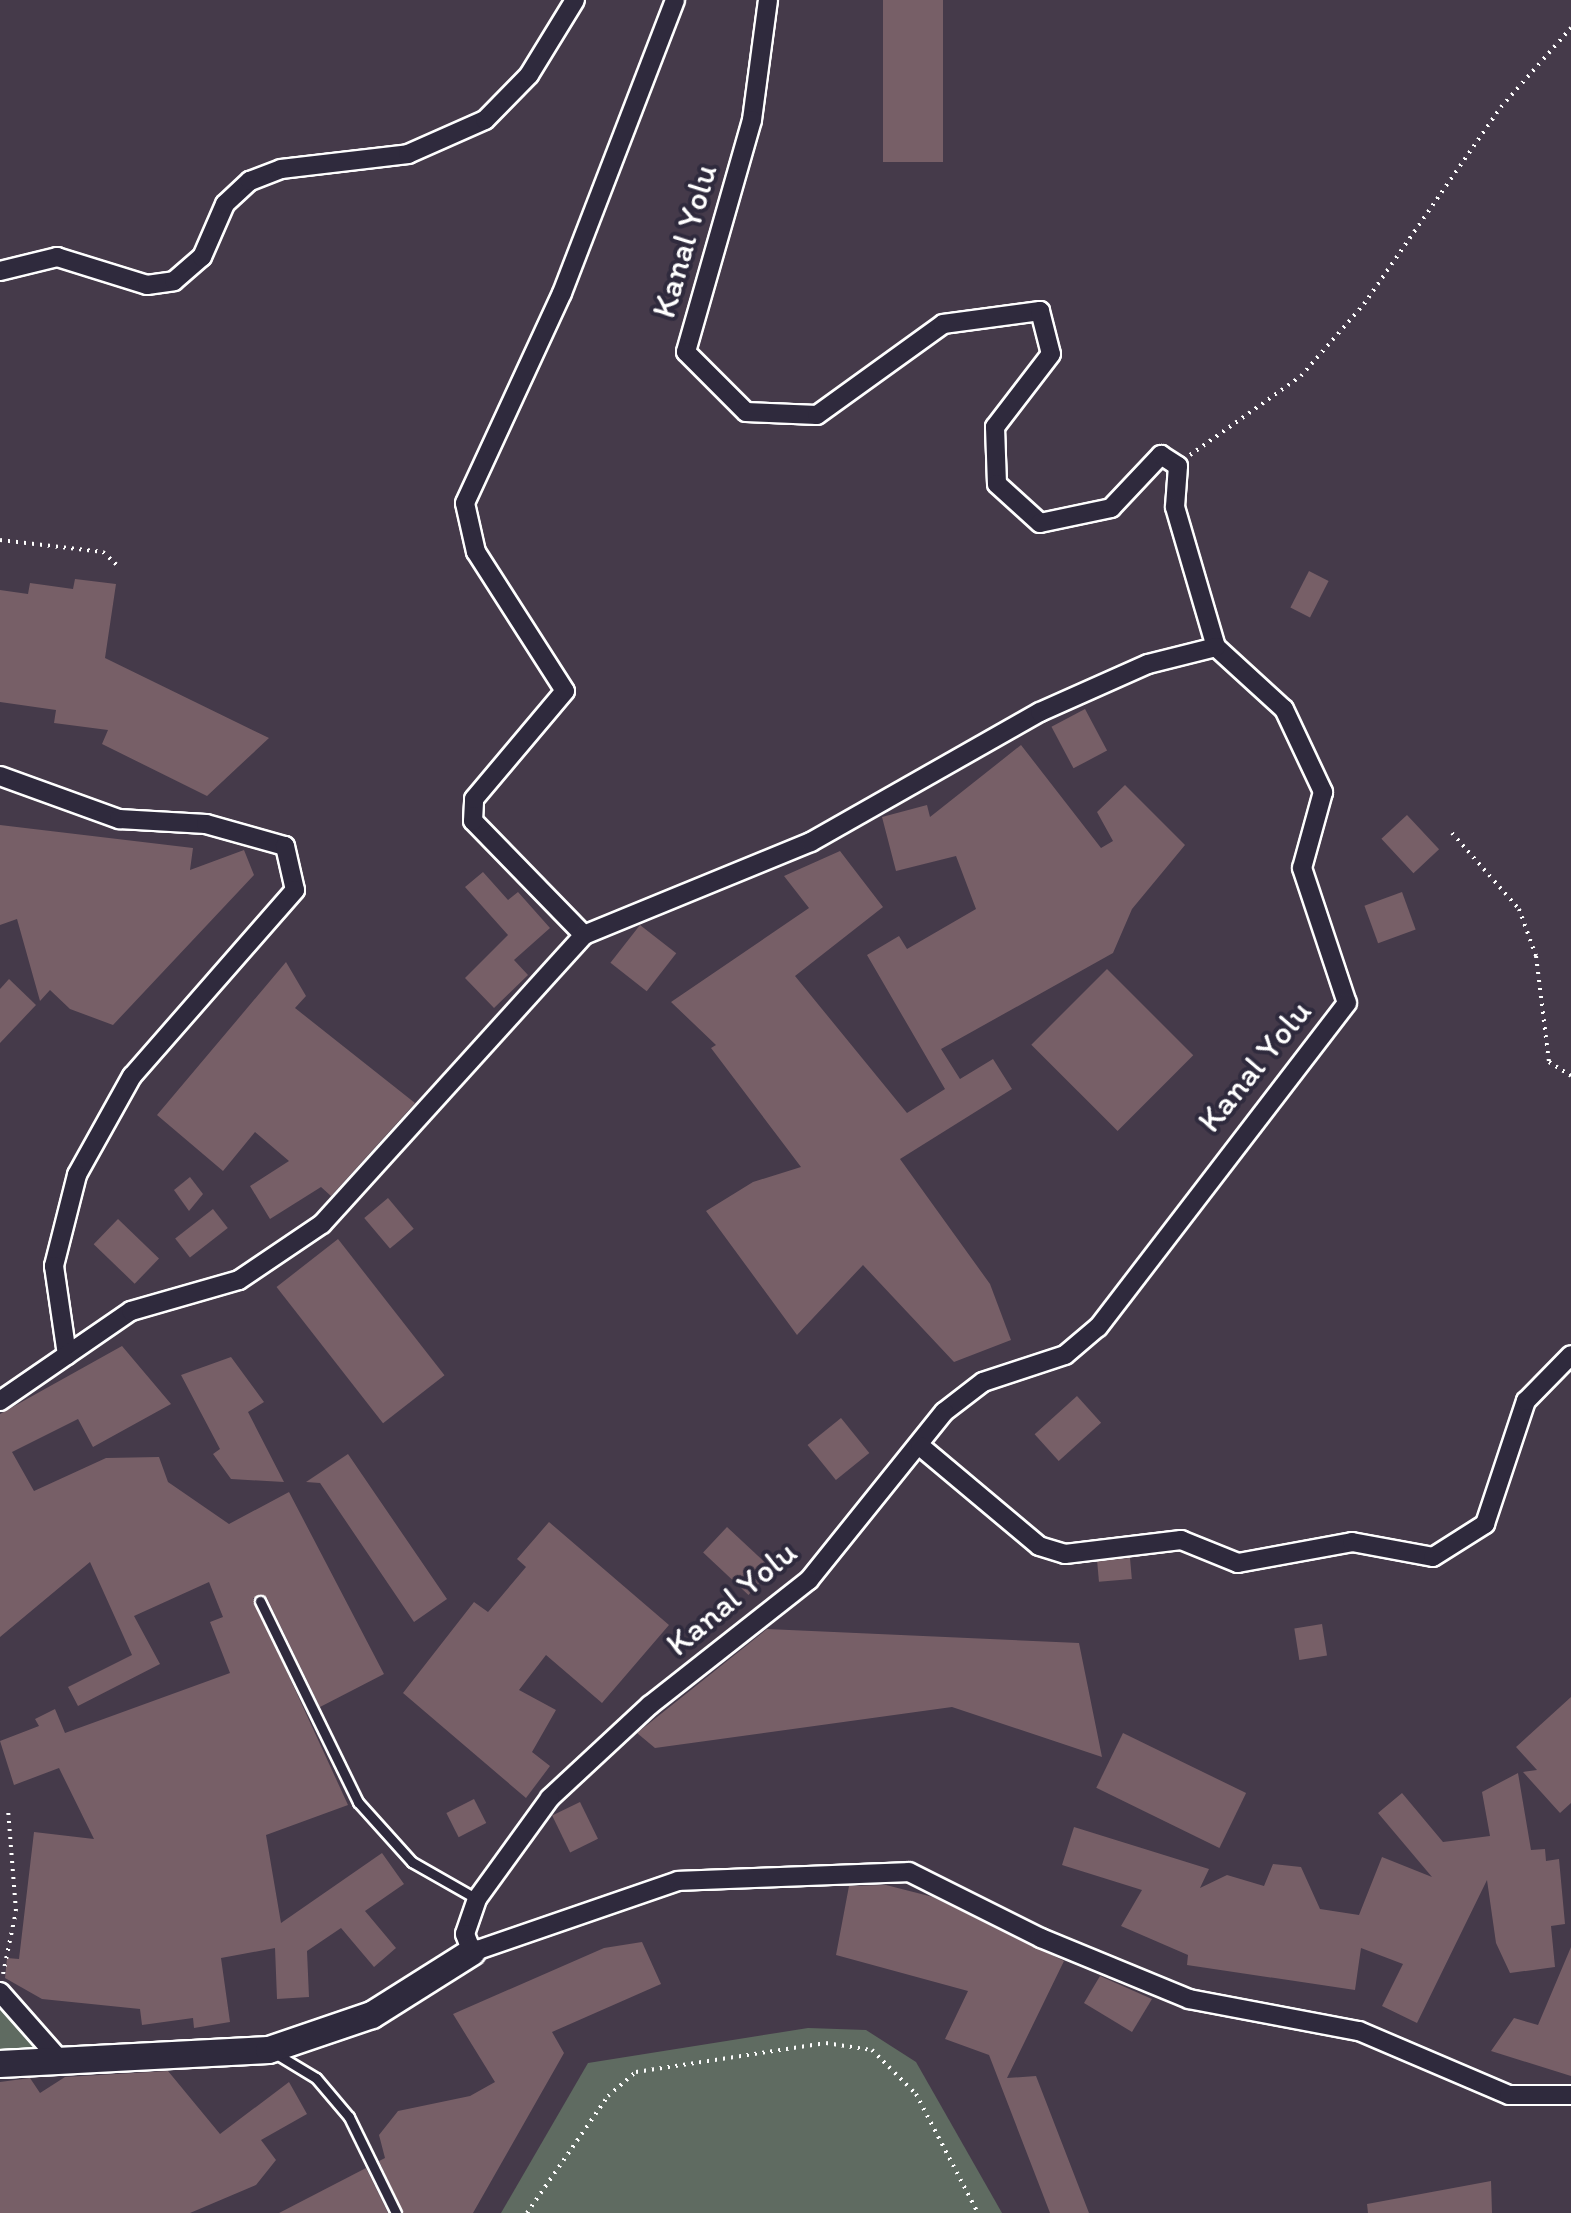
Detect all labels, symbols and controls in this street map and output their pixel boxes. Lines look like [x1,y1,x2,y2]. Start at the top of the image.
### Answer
street label: Kanal Yolu [643,161,725,321]
street label: Kanal Yolu [1189,993,1319,1139]
street label: Kanal Yolu [658,1532,804,1664]

